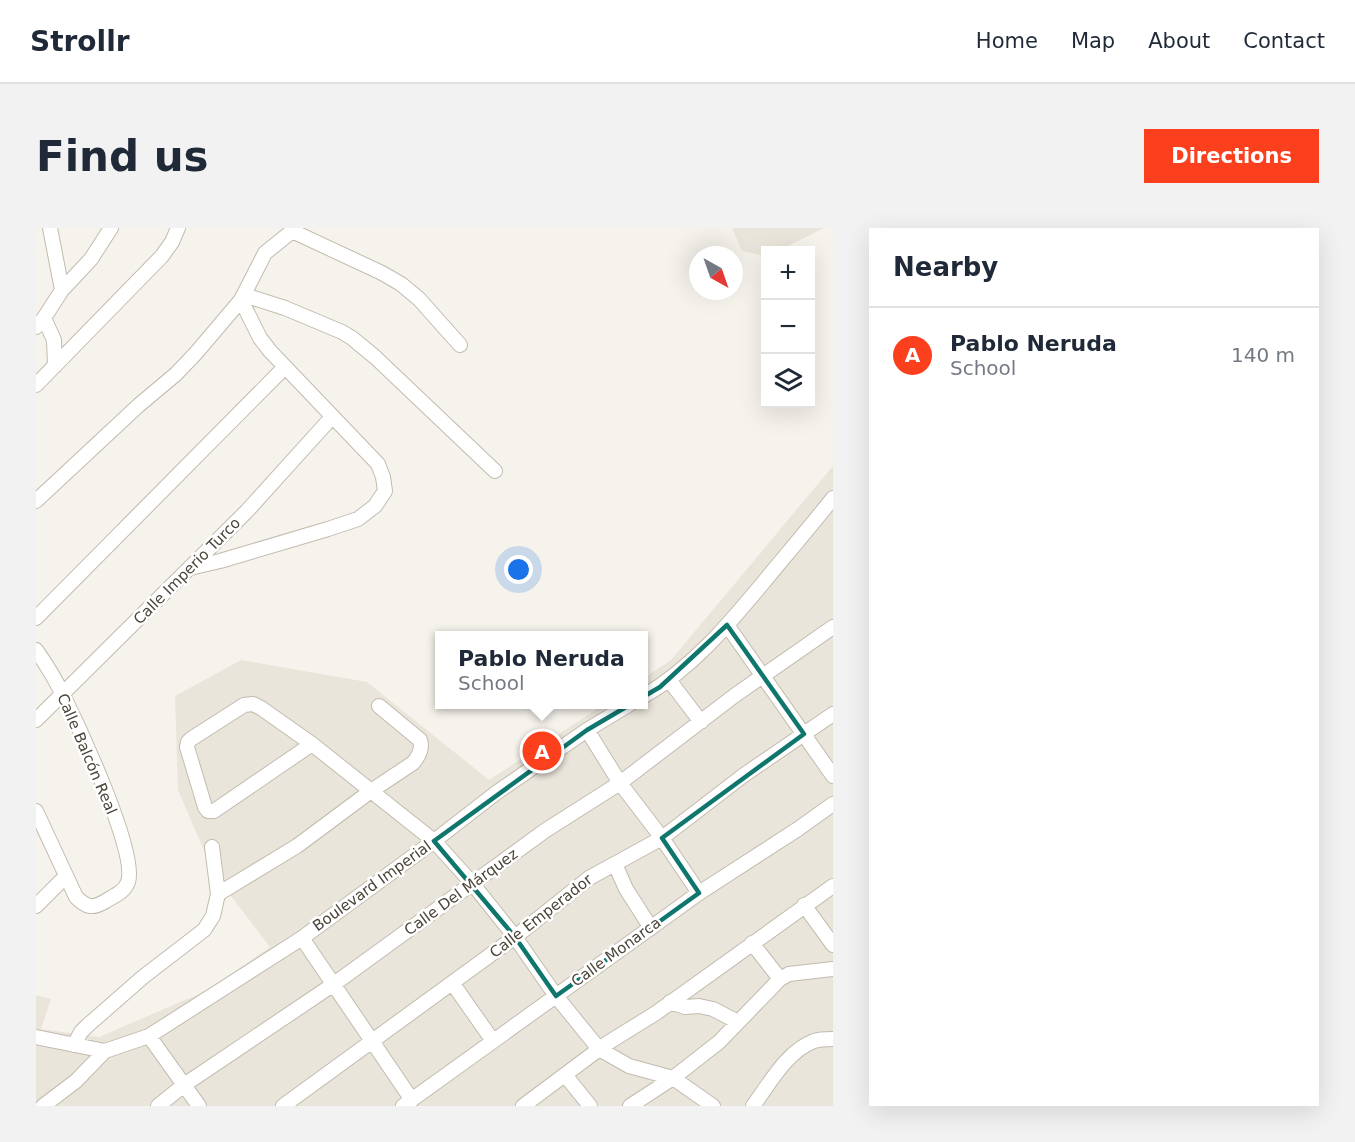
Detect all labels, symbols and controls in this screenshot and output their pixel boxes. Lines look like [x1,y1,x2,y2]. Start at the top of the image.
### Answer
text: Strollr [30,25,130,58]
text: Home [976,29,1038,53]
text: Map [1071,29,1115,53]
text: About [1148,29,1210,53]
text: Contact [1243,29,1325,53]
button: Directions [1144,129,1319,183]
text: Find us [36,132,209,181]
north arrow [689,246,743,300]
map controls [761,246,815,408]
button: + [761,246,815,300]
text: Nearby [893,252,998,282]
button: − [761,300,815,354]
text: Pablo Neruda [950,331,1117,356]
text: A [905,343,920,367]
text: 140 m [1231,343,1295,367]
button: layers [761,354,815,408]
text: School [950,356,1016,380]
street label: Calle Imperio Turco [130,514,244,628]
your location [504,555,533,584]
popup [435,631,648,709]
text: Pablo Neruda [458,646,625,671]
text: School [458,671,524,695]
street label: Calle Balcón Real [53,691,121,817]
pin: A [522,728,562,774]
street label: Boulevard Imperial [309,837,435,935]
street label: Calle Del Márquez [401,845,521,939]
street label: Calle Emperador [486,870,596,962]
street label: Calle Monarca [568,914,664,990]

